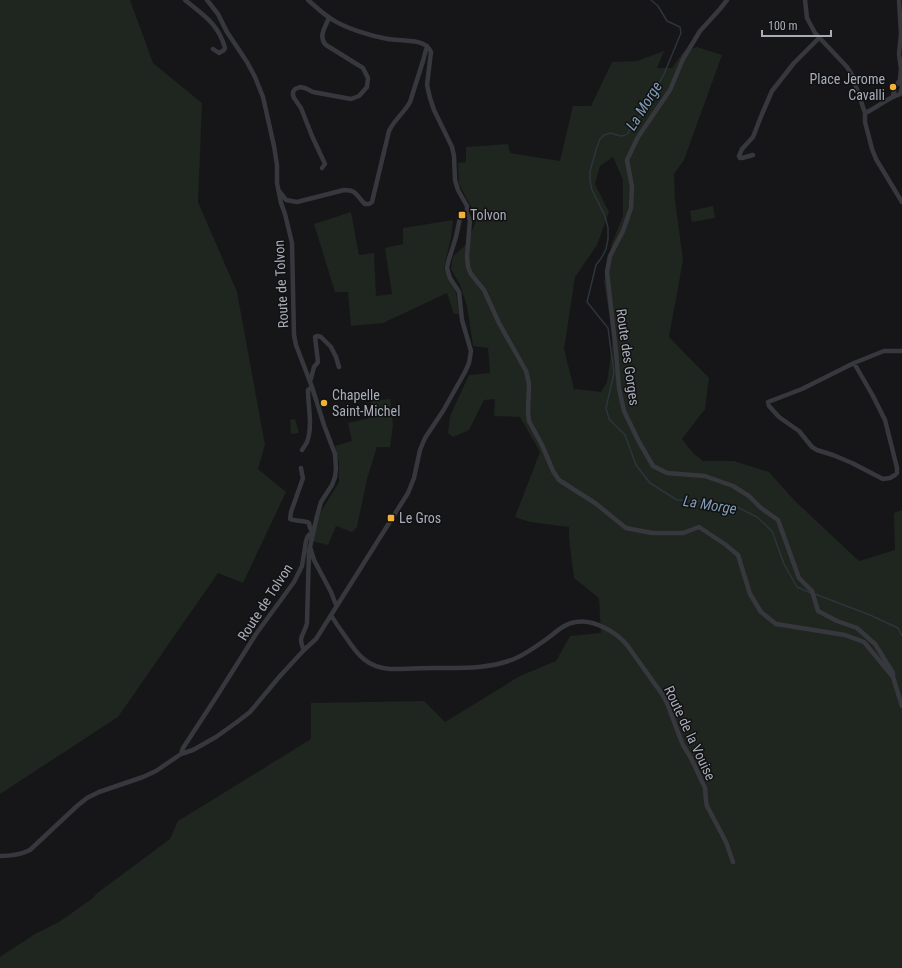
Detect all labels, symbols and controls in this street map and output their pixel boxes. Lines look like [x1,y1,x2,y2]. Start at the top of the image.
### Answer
scale bar [762,12,831,38]
text: 100 m [768,19,798,33]
place label: Place Jerome Cavalli [809,71,885,103]
water label: La Morge [622,78,666,134]
marker: Place Jerome Cavalli [888,82,898,92]
place label: Tolvon [470,207,507,223]
marker: Tolvon [457,210,467,220]
street label: Route de Tolvon [271,240,291,328]
street label: Route des Gorges [613,308,643,406]
place label: Chapelle Saint-Michel [332,387,400,419]
marker: Chapelle Saint-Michel [319,398,329,408]
water label: La Morge [682,492,738,518]
place label: Le Gros [399,510,441,526]
marker: Le Gros [386,513,396,523]
street label: Route de Tolvon [234,561,296,643]
street label: Route de la Vouise [661,683,719,783]

